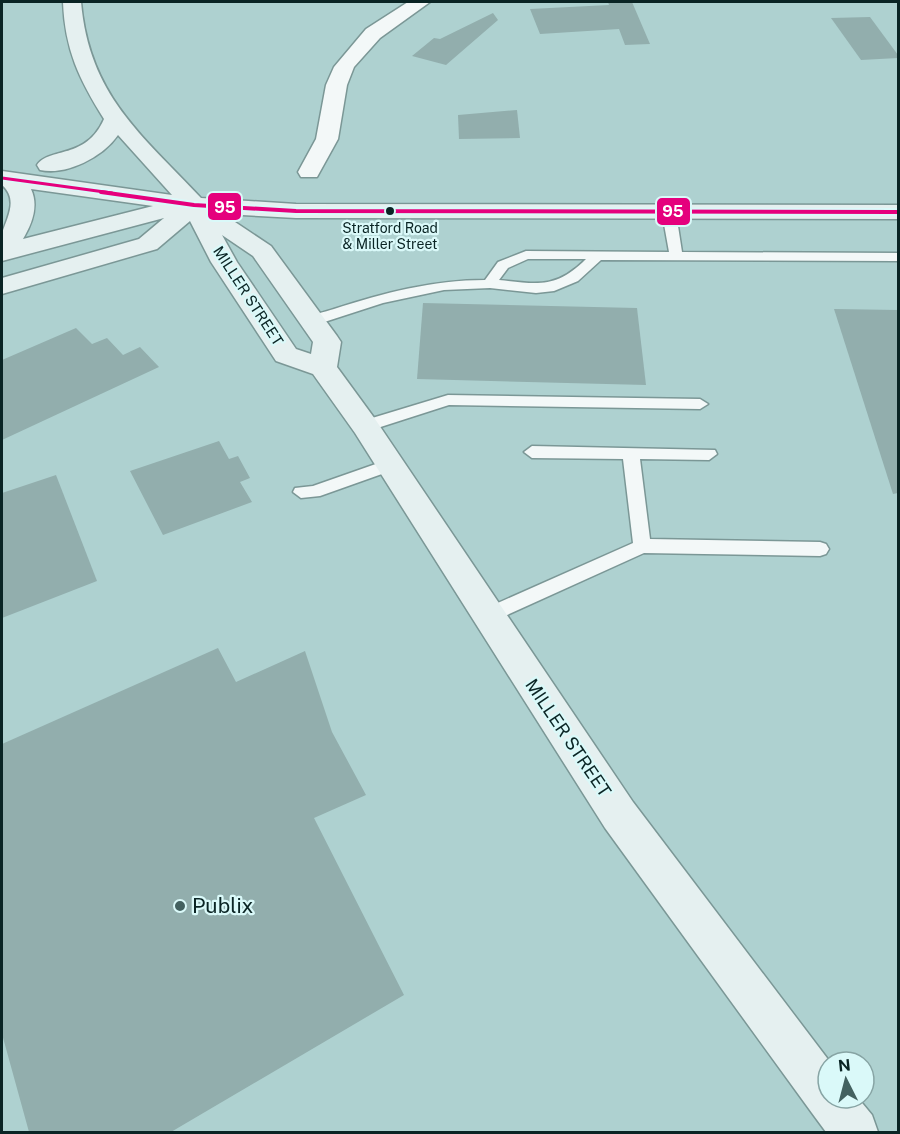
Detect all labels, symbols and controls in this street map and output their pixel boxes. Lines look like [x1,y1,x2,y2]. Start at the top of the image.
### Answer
line badge: 95 [207,192,242,221]
line badge: 95 [656,197,691,226]
text: 95 [214,198,236,217]
text: 95 [662,202,684,221]
marker: Stratford Road & Miller Street [384,205,396,217]
place label: Stratford Road & Miller Street [342,220,438,252]
street label: MILLER STREET [210,243,287,349]
street label: MILLER STREET [521,675,616,801]
place label: Publix [192,893,254,918]
marker: Publix [173,899,187,913]
north arrow [816,1050,876,1110]
text: N [837,1055,852,1076]

